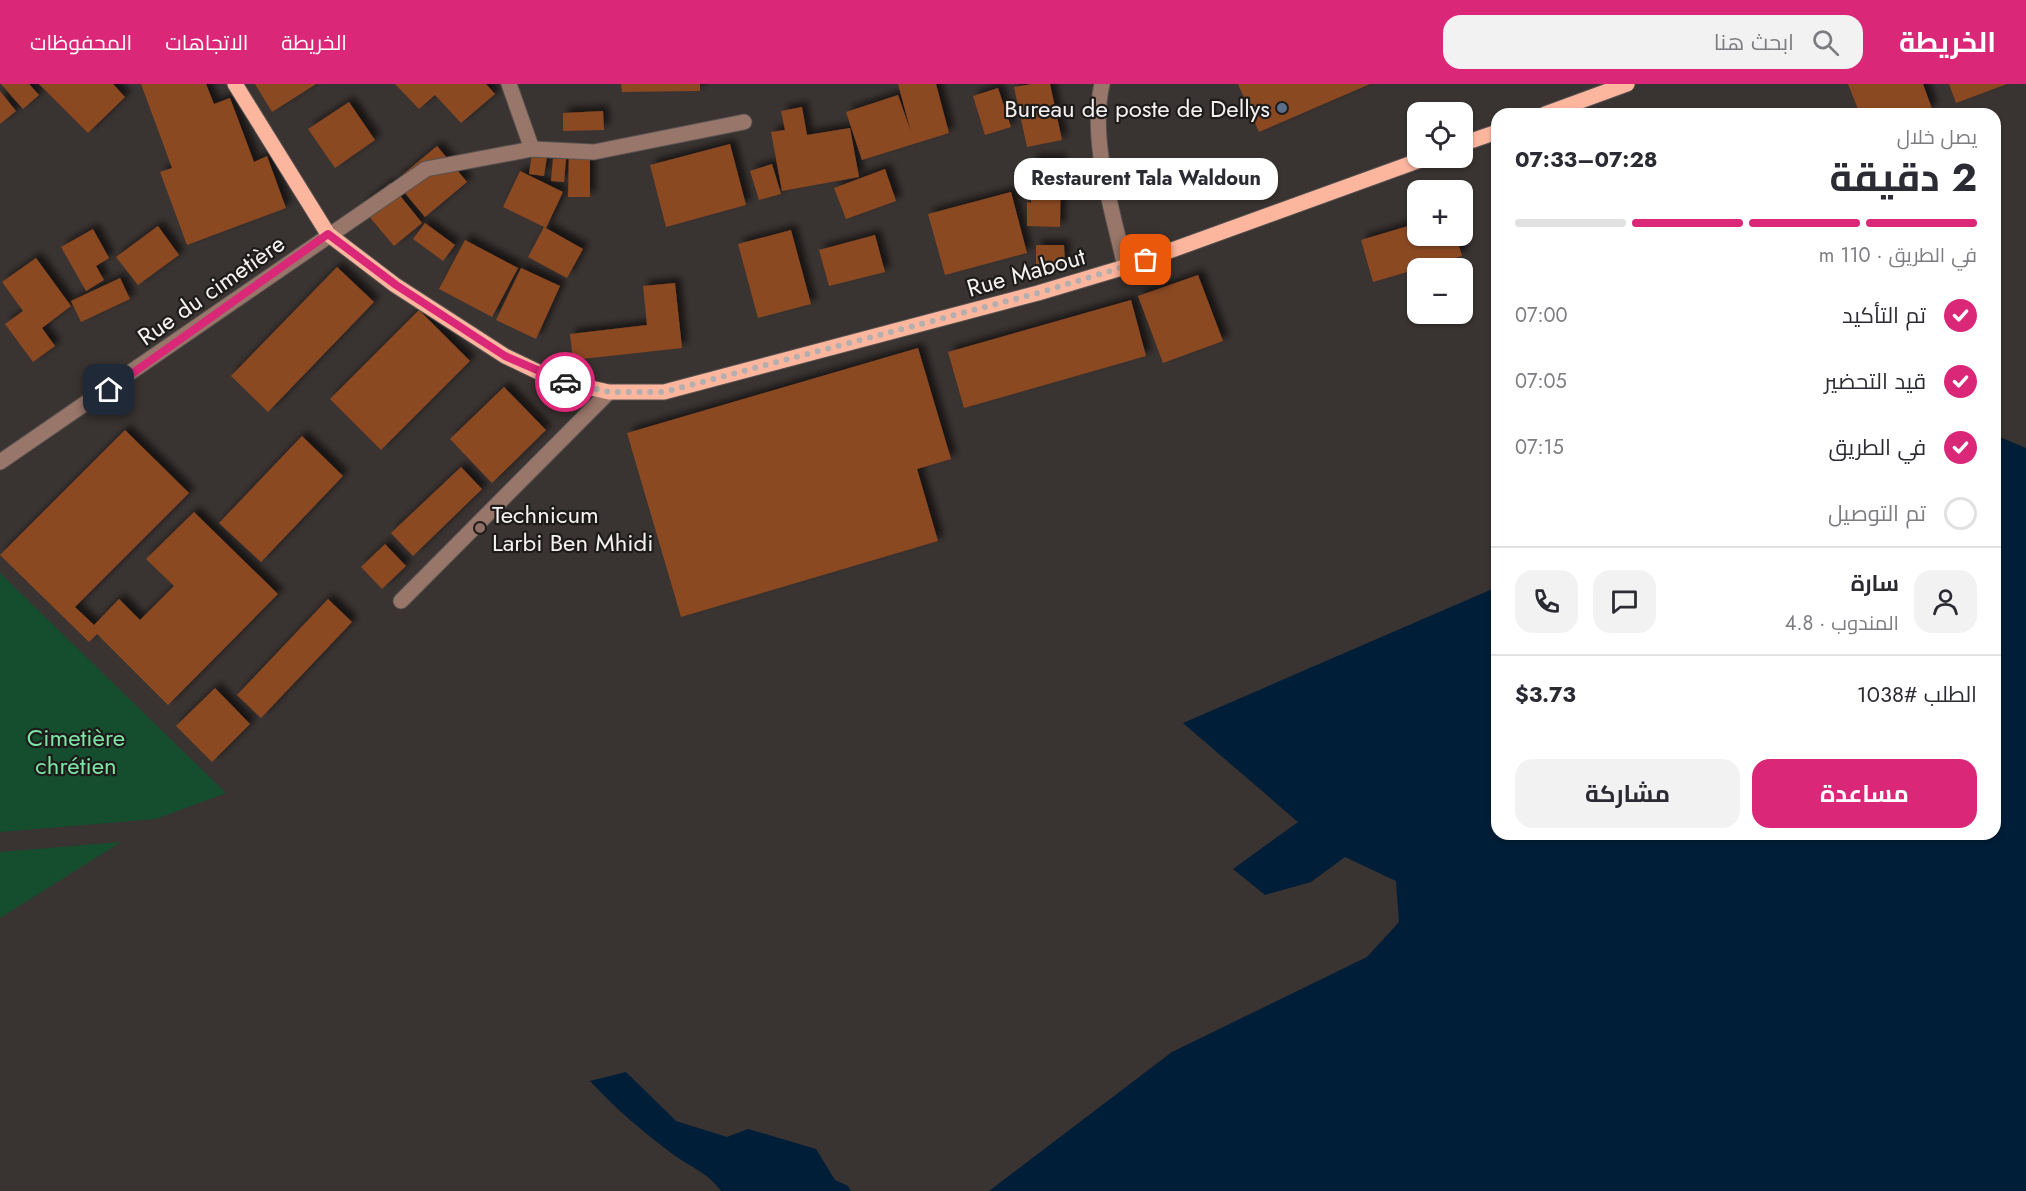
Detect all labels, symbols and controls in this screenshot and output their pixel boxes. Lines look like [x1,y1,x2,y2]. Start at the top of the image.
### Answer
search box [1443,15,1863,69]
text: الخريطة [1899,22,1996,63]
text: ابحث هنا [1714,26,1794,58]
icon: search [1809,26,1842,59]
text: المحفوظات [30,28,132,58]
text: الاتجاهات [165,28,248,58]
text: الخريطة [281,28,347,58]
place label: Bureau de poste de Dellys [1004,91,1270,126]
marker: Bureau de poste de Dellys [1275,101,1289,115]
map controls [1407,102,1473,324]
button: locate [1407,102,1473,168]
text: يصل خلال [1897,123,1977,152]
text: 07:28–07:33 [1515,143,1658,175]
text: 2 دقيقة [1829,149,1977,206]
callout: Restaurent Tala Waldoun [1014,158,1278,200]
text: Restaurent Tala Waldoun [1031,164,1261,193]
button: + [1407,180,1473,246]
street label: Rue du cimetière [130,226,292,354]
pin [1120,234,1171,285]
street label: Rue Mabout [963,238,1090,306]
text: في الطريق · 110 m [1819,241,1977,270]
icon: bag [1129,243,1162,276]
button: − [1407,258,1473,324]
text: تم التأكيد [1842,299,1926,331]
icon: check [1944,299,1977,332]
text: 07:00 [1515,301,1568,330]
courier [535,352,595,412]
pin [83,364,134,415]
text: قيد التحضير [1824,365,1926,397]
icon: check [1944,365,1977,398]
icon: car [549,366,582,399]
text: 07:05 [1515,367,1567,396]
icon: home [92,373,125,406]
text: في الطريق [1829,431,1926,463]
icon: check [1944,431,1977,464]
text: 07:15 [1515,433,1564,462]
place label: Technicum Larbi Ben Mhidi [492,497,653,560]
text: تم التوصيل [1828,497,1926,529]
marker: Technicum Larbi Ben Mhidi [473,521,487,535]
text: سارة [1851,567,1899,599]
button: phone [1515,570,1578,633]
button: chat [1593,570,1656,633]
button: person [1914,570,1977,633]
text: المندوب · 4.8 [1785,609,1899,638]
text: $3.73 [1515,678,1576,710]
text: الطلب #1038 [1857,678,1977,710]
park label: Cimetière chrétien [27,720,125,783]
button: مشاركة [1515,759,1740,828]
button: مساعدة [1752,759,1977,828]

